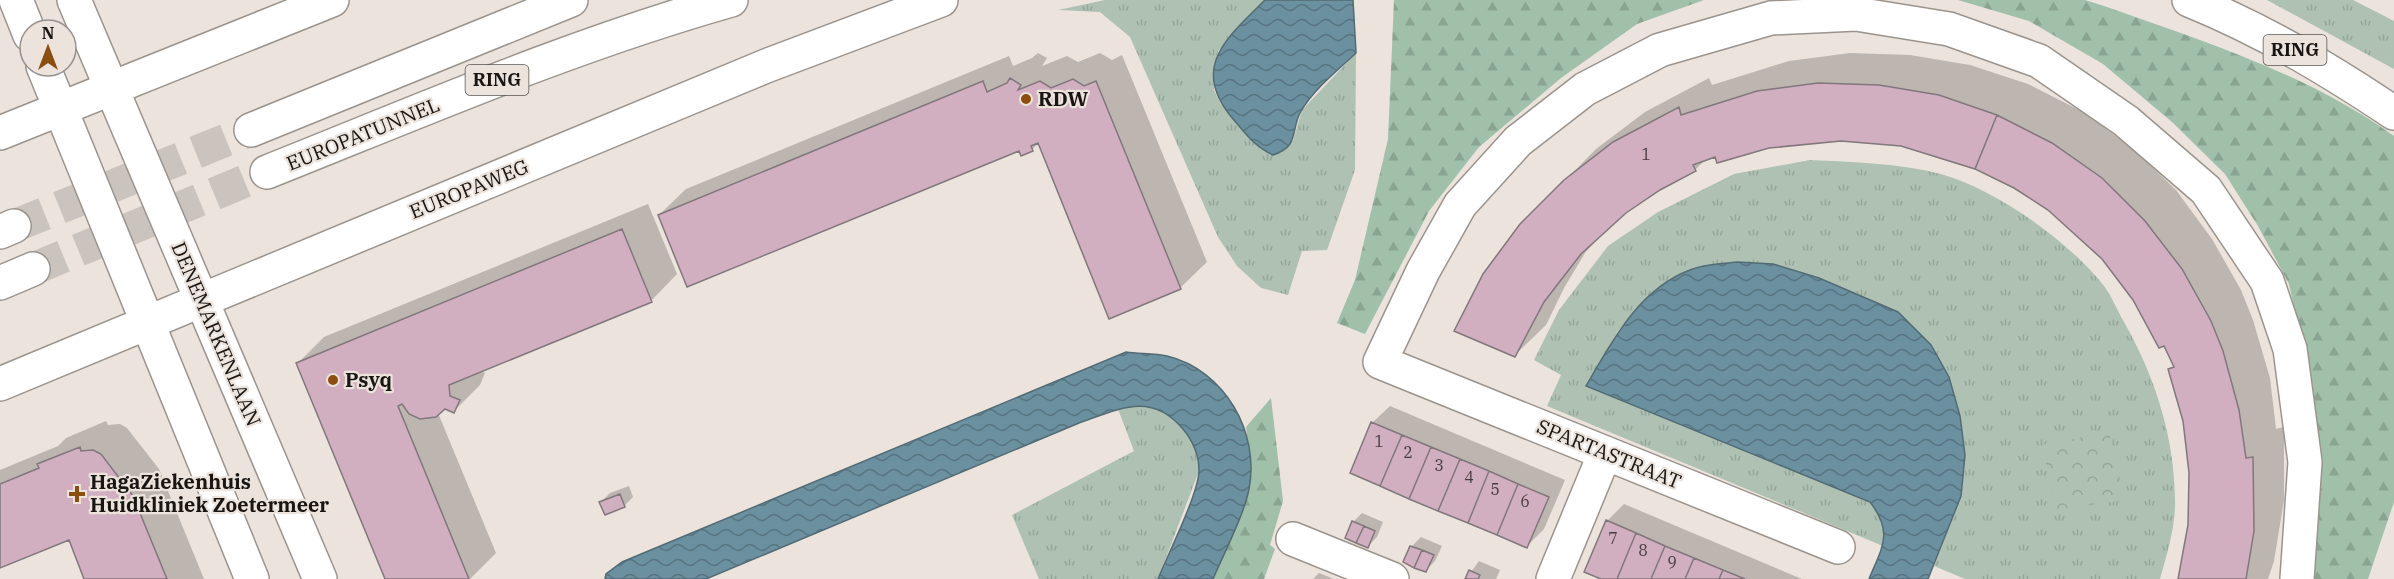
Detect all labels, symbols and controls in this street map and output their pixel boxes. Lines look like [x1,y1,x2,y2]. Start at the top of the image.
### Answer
north arrow [18,18,78,78]
text: N [42,23,54,43]
road number: RING [2264,35,2326,65]
road number: RING [466,65,528,95]
place label: RDW [1038,85,1088,112]
street label: EUROPATUNNEL [282,91,443,177]
marker: RDW [1019,92,1033,106]
house number: 1 [1641,144,1651,164]
street label: EUROPAWEG [405,152,532,225]
street label: DENEMARKENLAAN [165,237,268,430]
place label: Psyq [345,366,392,393]
marker: Psyq [326,373,340,387]
street label: SPARTASTRAAT [1533,412,1685,495]
house number: 1 [1374,431,1384,451]
house number: 2 [1403,442,1413,462]
house number: 3 [1434,455,1444,475]
house number: 4 [1464,467,1474,487]
place label: HagaZiekenhuis Huidkliniek Zoetermeer [90,468,329,518]
house number: 5 [1490,479,1500,499]
marker: HagaZiekenhuis Huidkliniek Zoetermeer [68,485,86,503]
house number: 6 [1520,491,1530,511]
house number: 7 [1608,528,1618,548]
house number: 8 [1638,540,1648,560]
house number: 9 [1667,552,1677,572]

